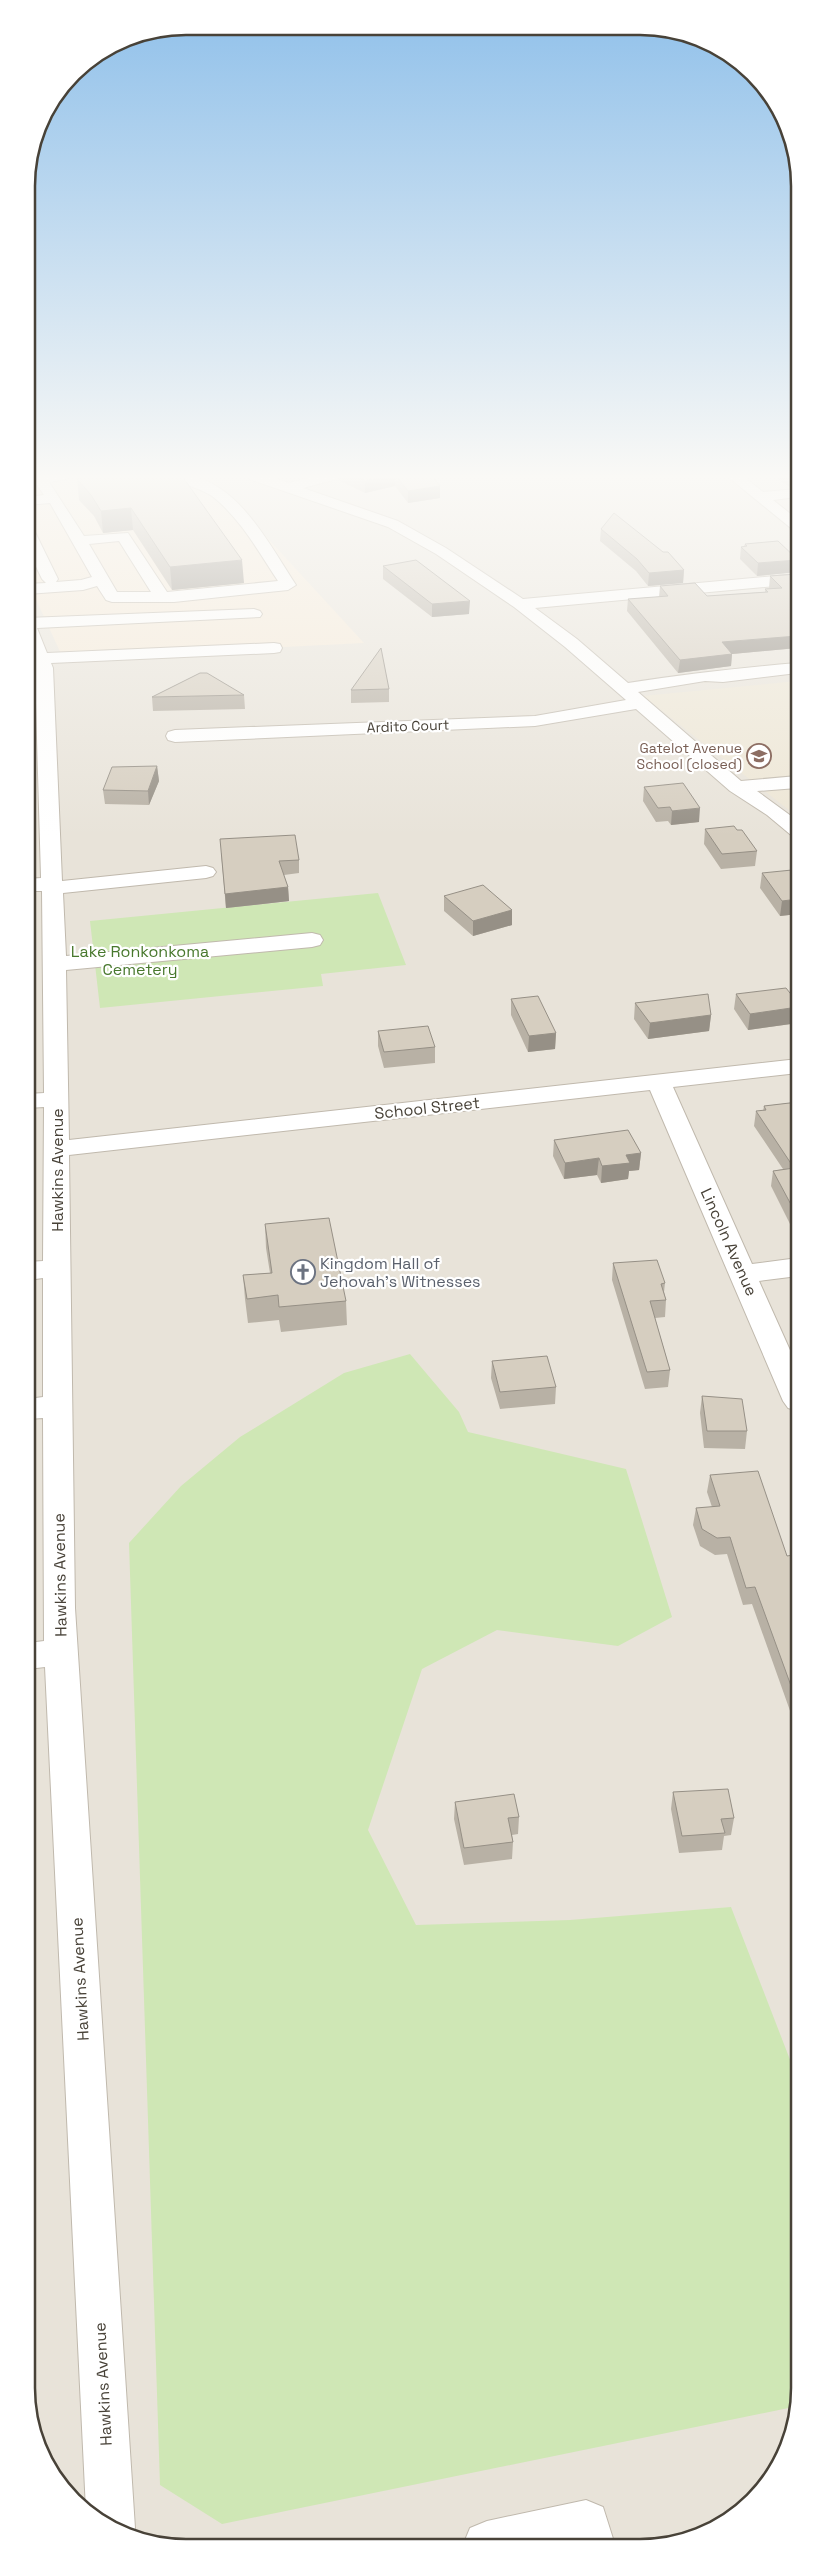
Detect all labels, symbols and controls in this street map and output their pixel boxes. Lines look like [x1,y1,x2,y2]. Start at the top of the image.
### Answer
street label: Ardito Court [366,716,450,736]
place label: Gatelot Avenue School (closed) [637,739,742,773]
school or university icon: Gatelot Avenue School (closed) [746,743,772,769]
park label: Lake Ronkonkoma Cemetery [71,941,209,980]
street label: School Street [373,1092,481,1124]
street label: Hawkins Avenue [47,1108,68,1232]
street label: Lincoln Avenue [696,1185,762,1299]
place label: Kingdom Hall of Jehovah’s Witnesses [320,1253,481,1292]
church icon: Kingdom Hall of Jehovah’s Witnesses [290,1259,316,1285]
street label: Hawkins Avenue [48,1513,72,1637]
street label: Hawkins Avenue [66,1917,94,2041]
street label: Hawkins Avenue [89,2322,117,2446]

